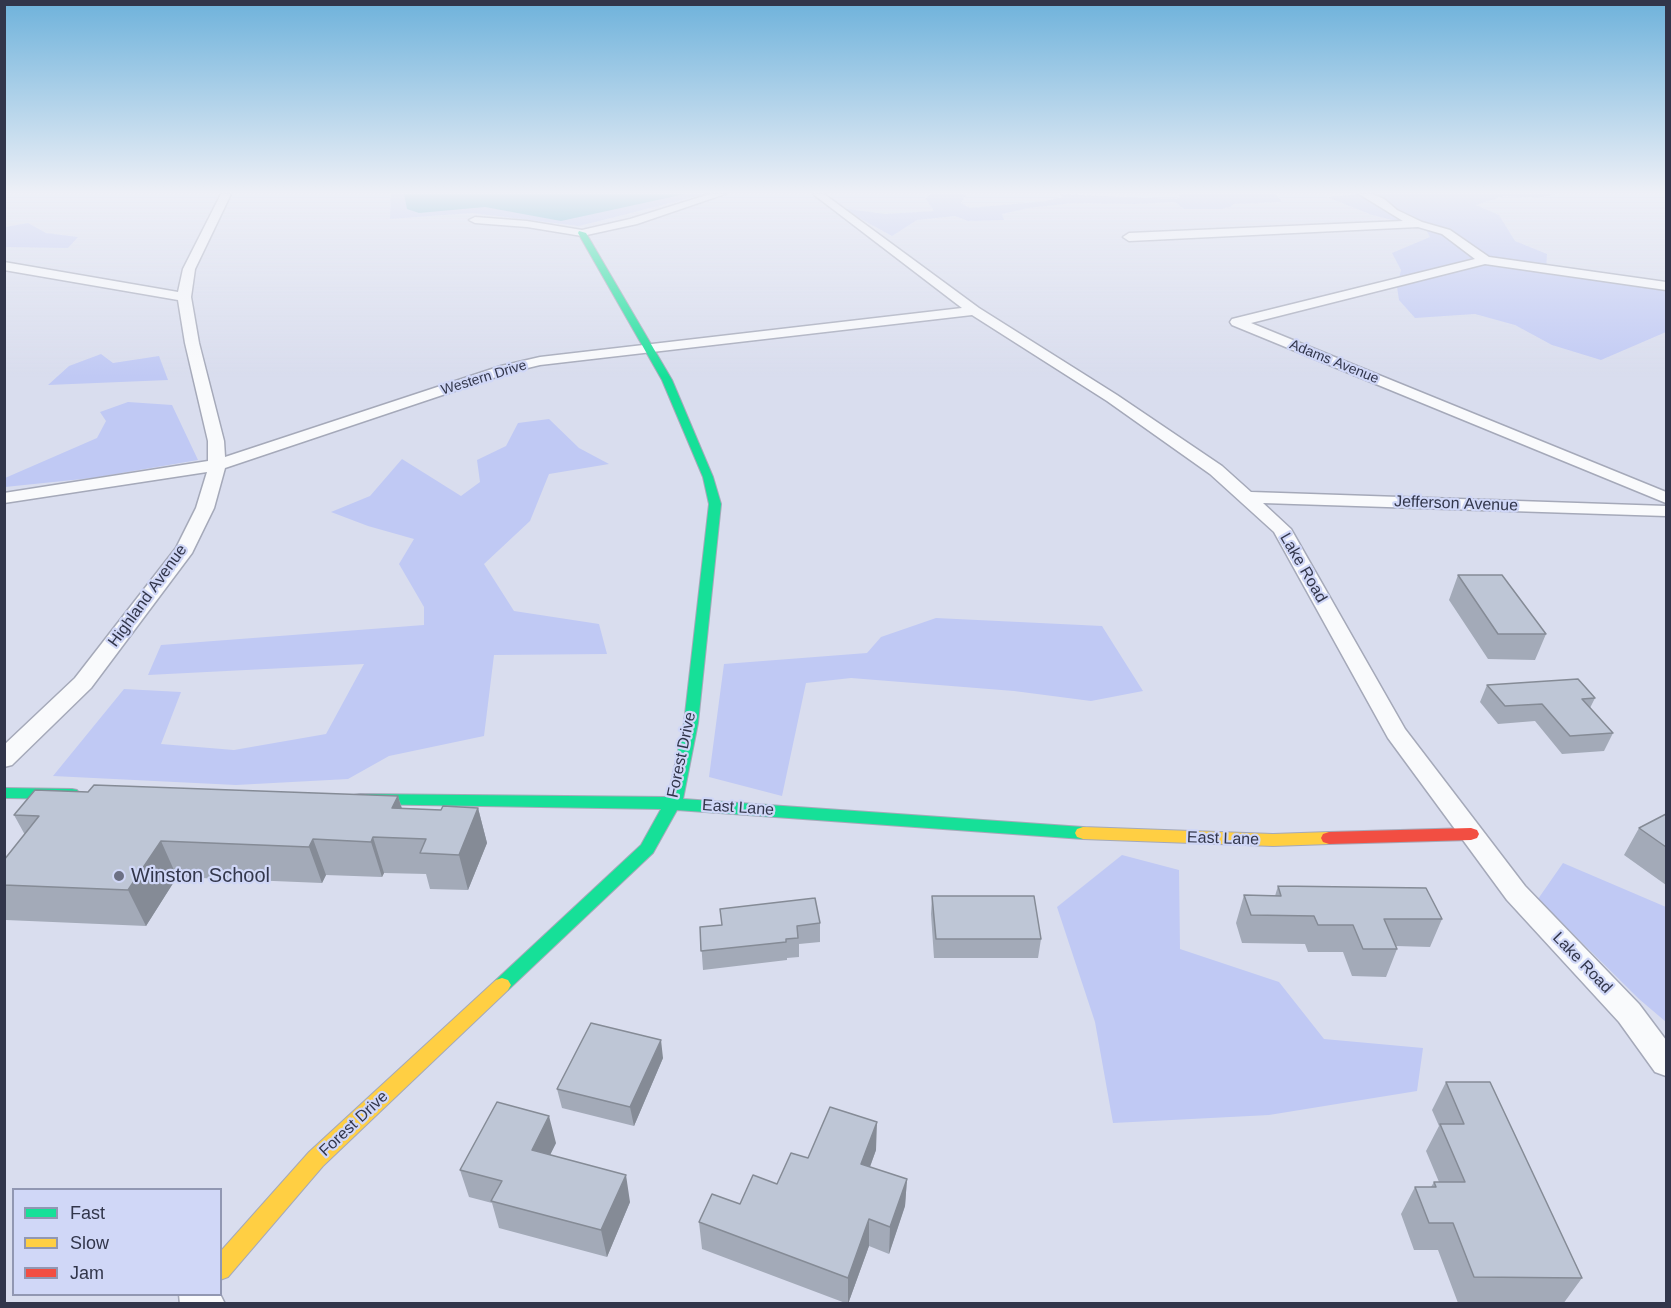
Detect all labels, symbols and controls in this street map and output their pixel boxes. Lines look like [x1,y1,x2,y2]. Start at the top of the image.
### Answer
street label: Adams Avenue [1287,336,1381,388]
street label: Western Drive [439,357,529,399]
street label: Jefferson Avenue [1394,492,1518,516]
street label: Lake Road [1275,530,1331,606]
street label: Highland Avenue [105,541,191,651]
street label: Forest Drive [664,710,700,800]
street label: East Lane [701,796,775,820]
street label: East Lane [1187,828,1259,850]
place label: Winston School [131,864,270,888]
marker: Winston School [112,869,126,883]
street label: Lake Road [1548,928,1616,998]
street label: Forest Drive [316,1087,392,1161]
legend [12,1188,222,1296]
text: Fast [70,1203,105,1223]
text: Slow [70,1233,109,1253]
text: Jam [70,1263,104,1283]

